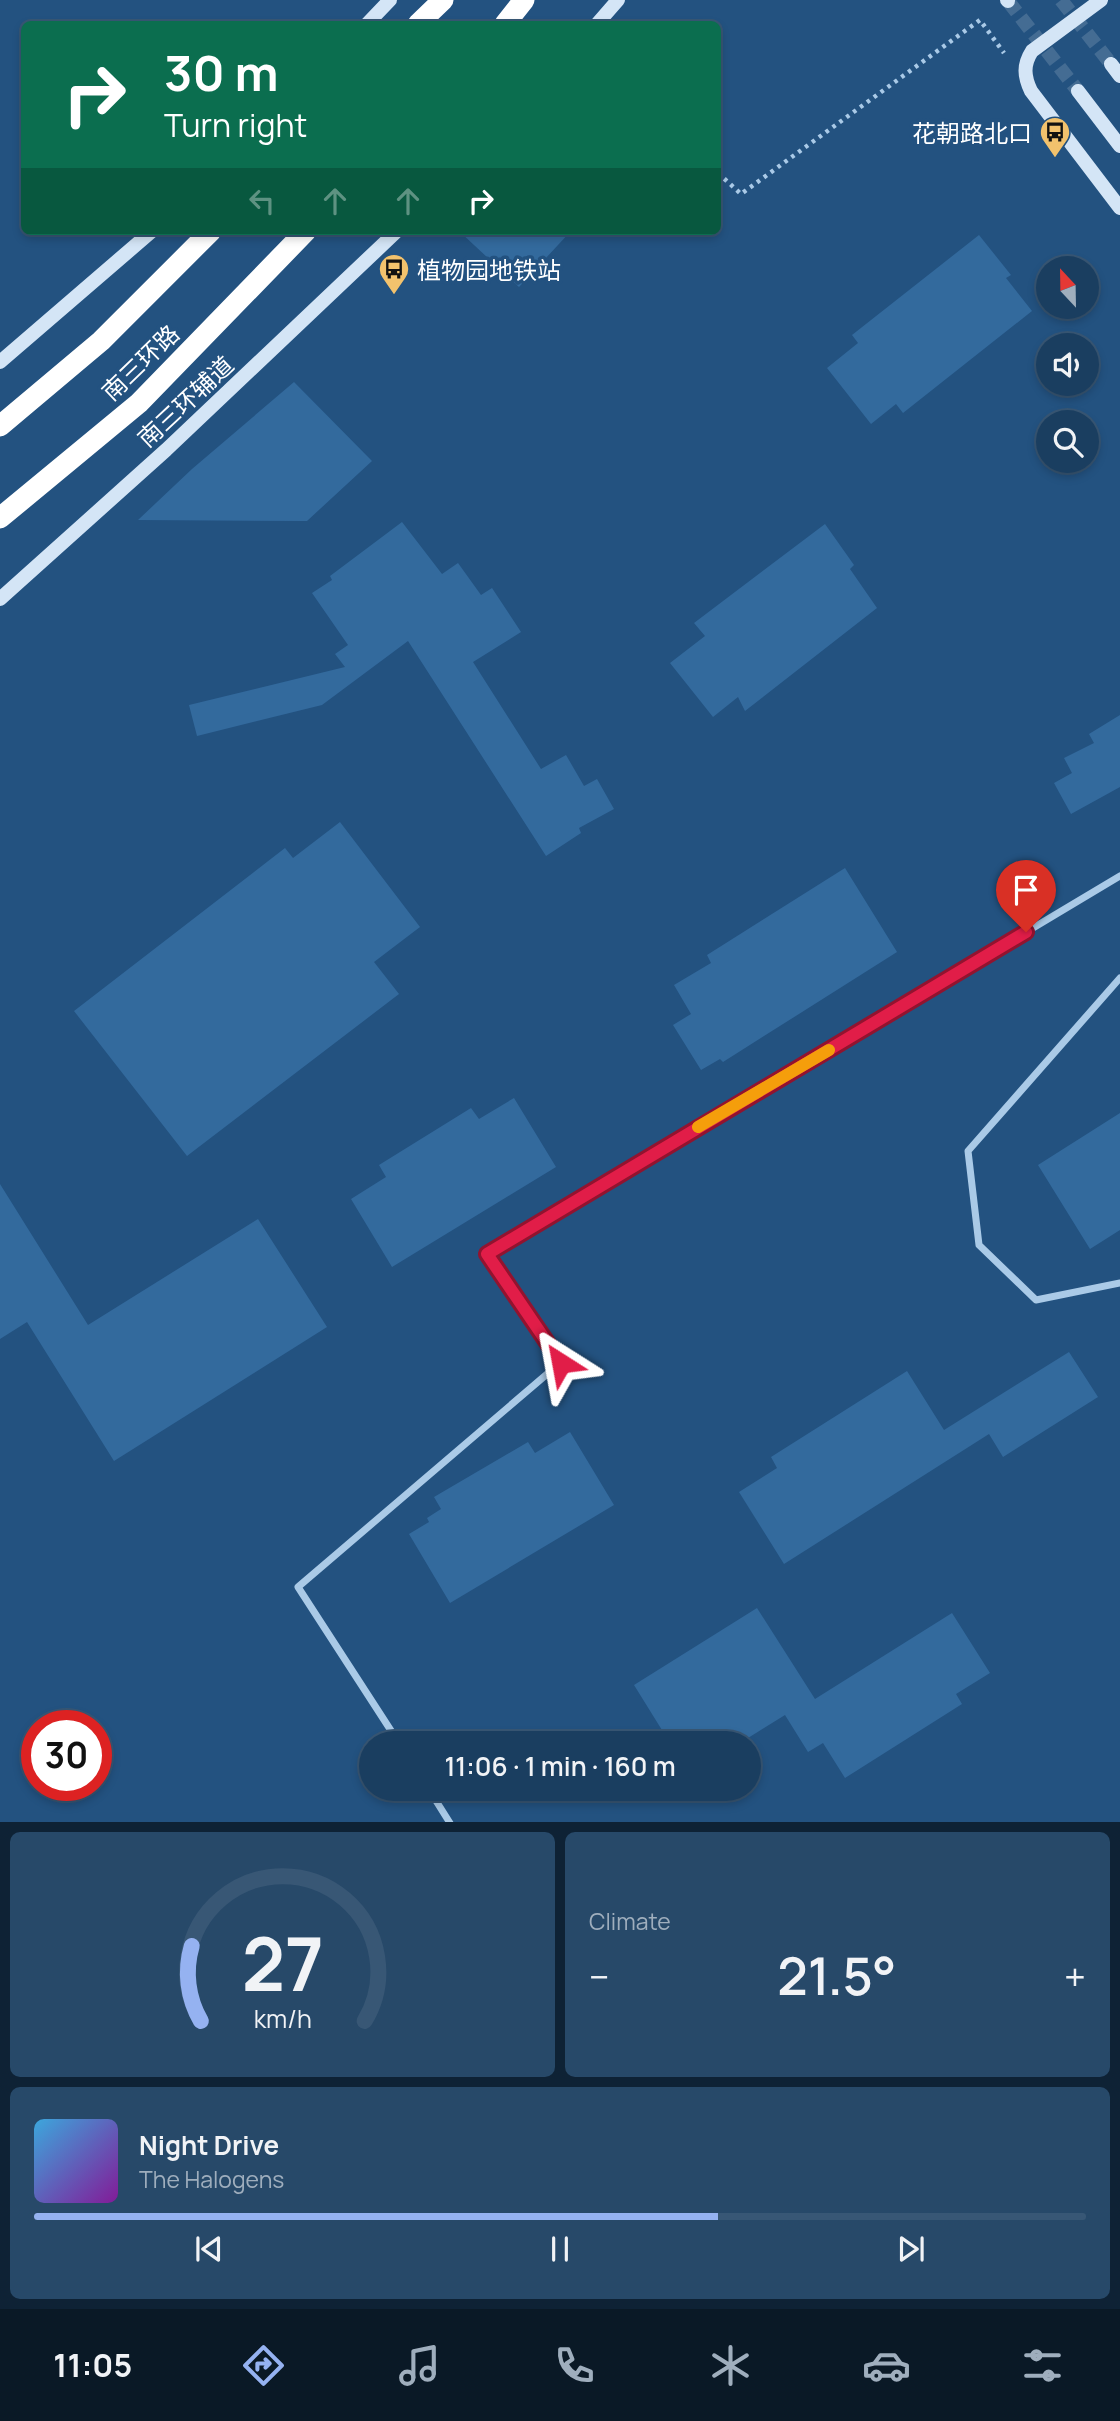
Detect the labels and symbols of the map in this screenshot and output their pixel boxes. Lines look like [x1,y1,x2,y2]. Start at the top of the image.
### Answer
bus stop icon: 花朝路北口 [1038,115,1072,159]
place label: 花朝路北口 [912,116,1032,149]
bus stop icon: 植物园地铁站 [377,252,411,296]
place label: 植物园地铁站 [417,253,561,286]
north arrow [1036,256,1099,318]
street label: 南三环路 [94,317,186,407]
street label: 南三环辅道 [130,348,240,454]
pin [996,860,1056,932]
position arrow [524,1326,598,1400]
speed limit sign: 30 [21,1710,112,1801]

